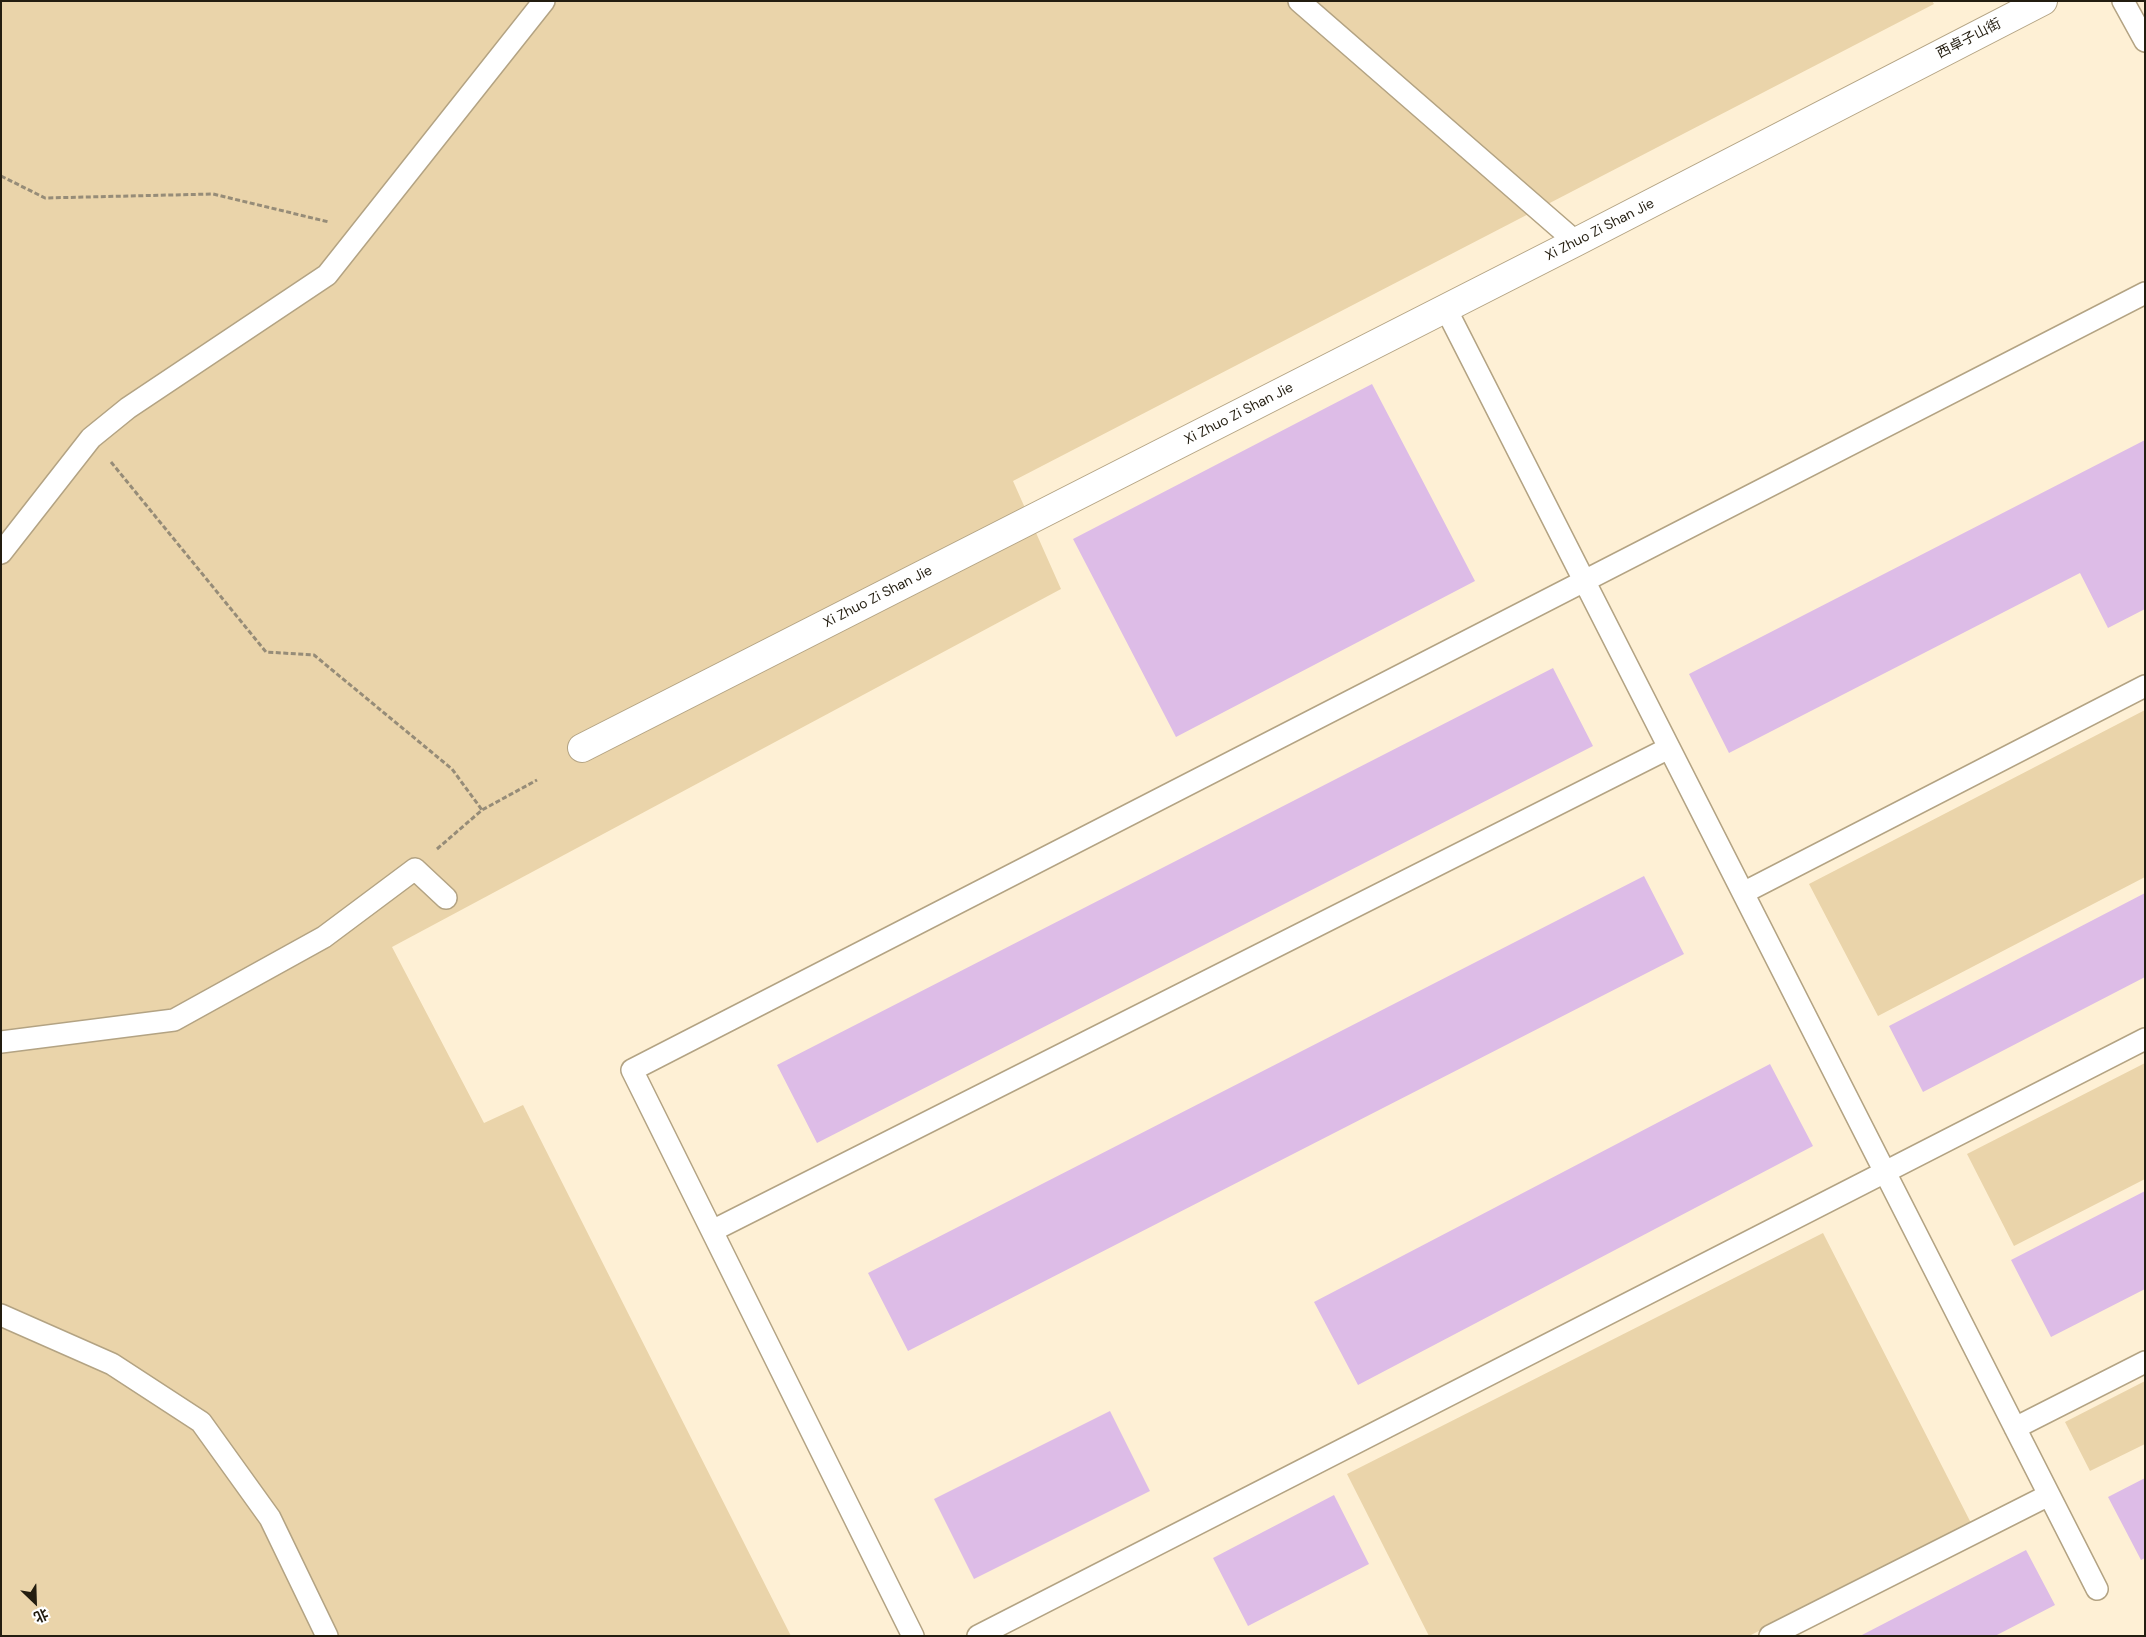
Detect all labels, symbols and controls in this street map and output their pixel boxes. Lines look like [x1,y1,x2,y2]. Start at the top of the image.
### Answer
street label: 西卓子山街 [1934,16,2004,62]
street label: Xi Zhuo Zi Shan Jie [1543,195,1657,265]
street label: Xi Zhuo Zi Shan Jie [1182,379,1296,449]
street label: Xi Zhuo Zi Shan Jie [821,562,935,632]
north arrow [10,1577,60,1627]
text: 北 [31,1605,51,1627]

